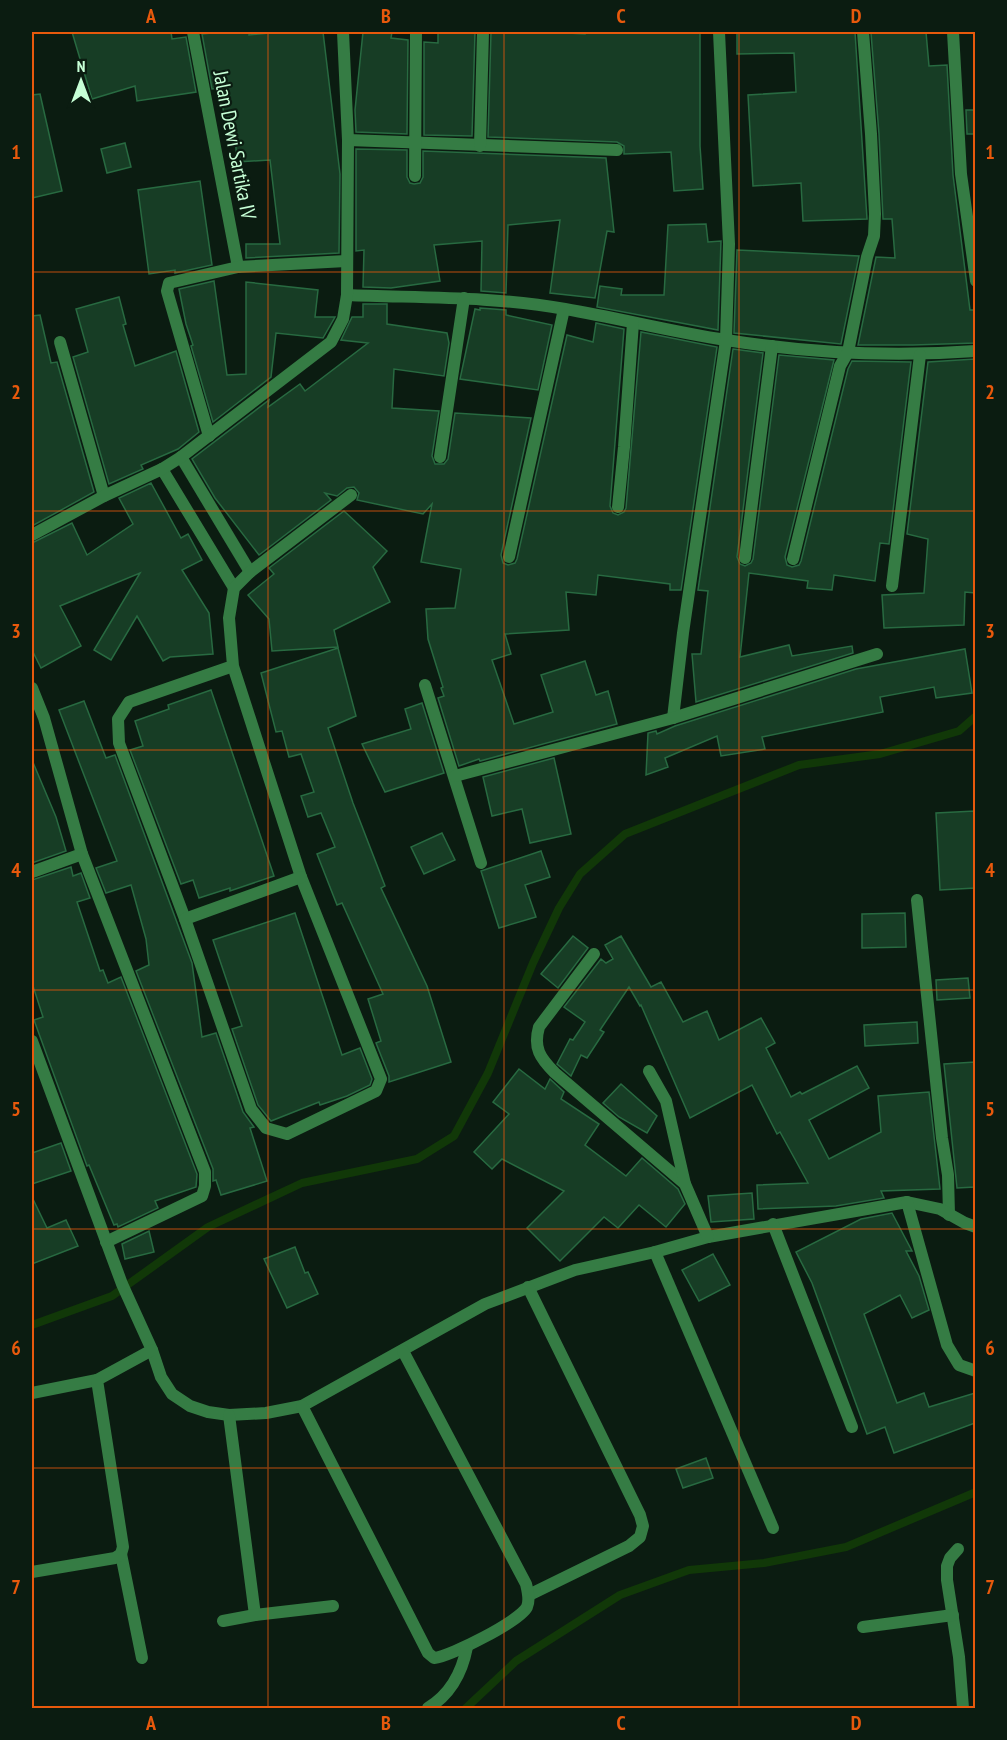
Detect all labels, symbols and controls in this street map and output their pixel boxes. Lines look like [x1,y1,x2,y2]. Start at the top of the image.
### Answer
text: A [145,3,157,29]
text: B [381,3,391,29]
text: C [616,3,626,29]
text: D [851,3,862,29]
north arrow [51,51,111,111]
text: N [77,56,85,76]
street label: Jalan Dewi Sartika IV [207,67,263,222]
text: 1 [11,139,21,165]
text: 1 [985,139,995,165]
text: 2 [11,379,21,405]
text: 2 [985,379,995,405]
text: 3 [11,618,21,644]
text: 3 [985,618,995,644]
text: 4 [11,857,21,883]
text: 4 [985,857,995,883]
text: 5 [11,1096,21,1122]
text: 5 [985,1096,995,1122]
text: 6 [11,1335,21,1361]
text: 6 [985,1335,995,1361]
text: 7 [11,1574,21,1600]
text: 7 [985,1574,995,1600]
text: A [145,1710,157,1736]
text: B [381,1710,391,1736]
text: C [616,1710,626,1736]
text: D [851,1710,862,1736]

